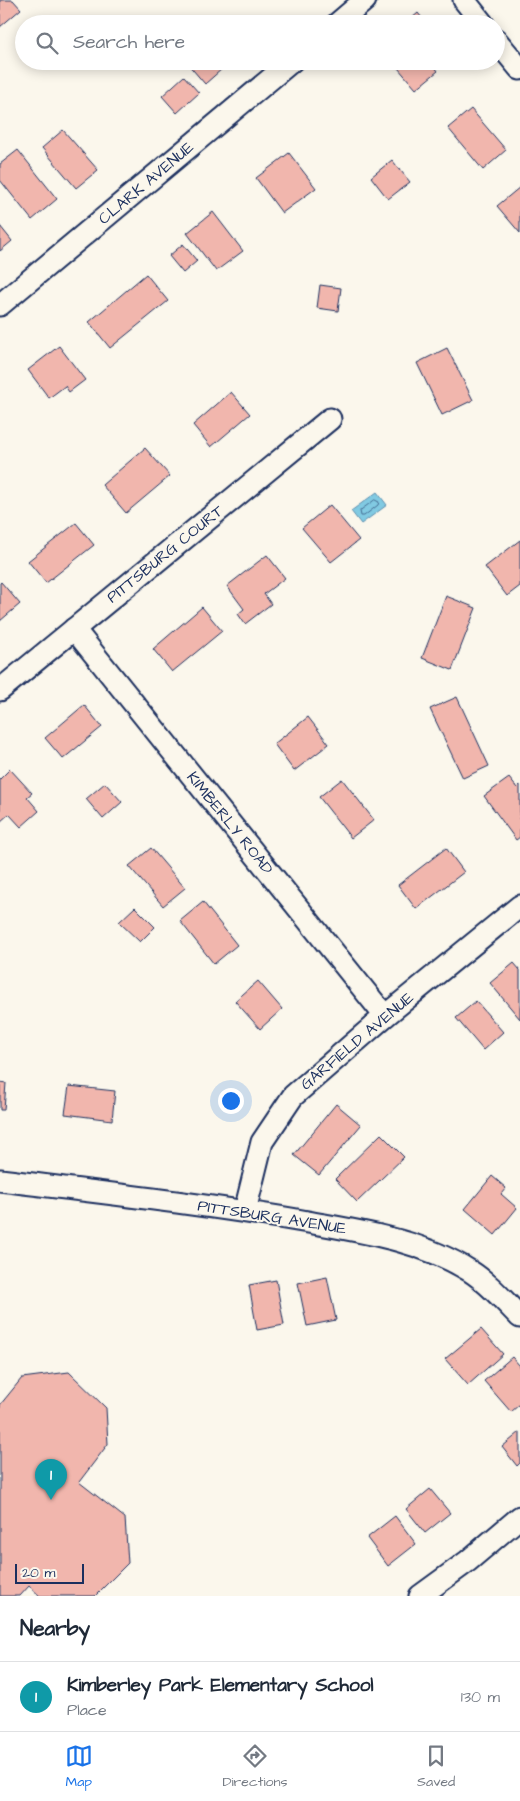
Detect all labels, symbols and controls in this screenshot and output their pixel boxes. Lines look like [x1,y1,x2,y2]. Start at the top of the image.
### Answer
search box [15,15,505,70]
icon: search [33,29,61,57]
text: Search here [73,29,185,56]
street label: CLARK AVENUE [94,136,199,229]
street label: PITTSBURG COURT [102,500,228,608]
street label: KIMBERLY ROAD [182,767,278,879]
street label: GARFIELD AVENUE [296,987,419,1095]
your location [218,1088,244,1114]
street label: PITTSBURG AVENUE [196,1194,348,1240]
pin: 1 [35,1459,67,1500]
scale bar [15,1561,84,1584]
text: 20 m [22,1563,55,1583]
text: Nearby [20,1614,90,1643]
text: Kimberley Park Elementary School [67,1672,373,1699]
text: 1 [35,1686,37,1708]
text: 130 m [461,1686,500,1708]
text: Place [67,1699,107,1721]
tab: Map [65,1742,93,1792]
tab: Directions [222,1742,287,1792]
tab: Saved [417,1742,455,1792]

